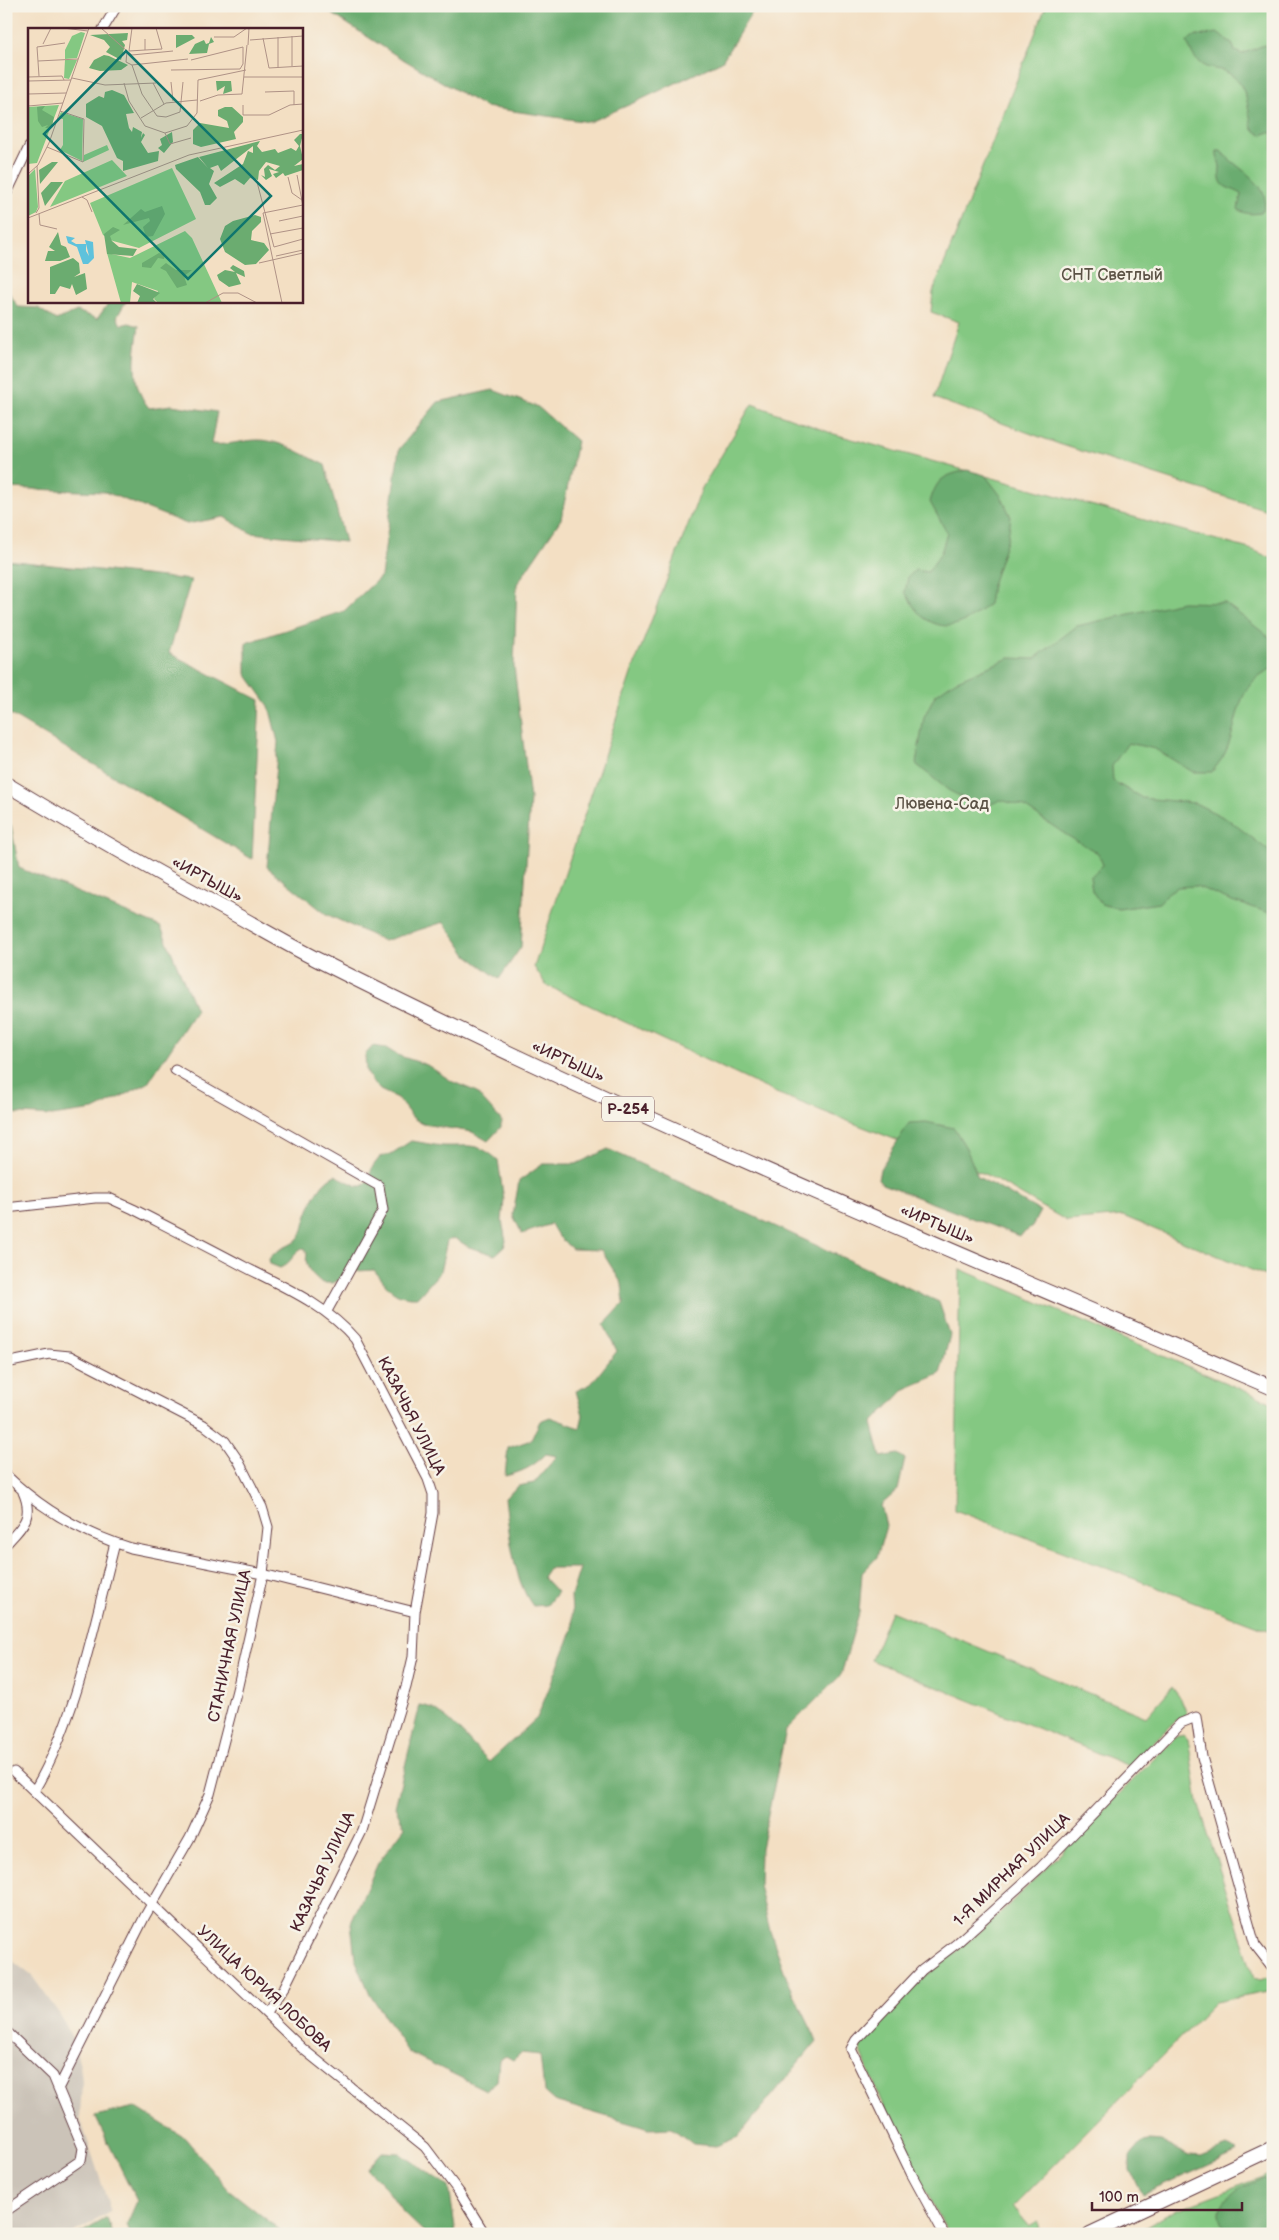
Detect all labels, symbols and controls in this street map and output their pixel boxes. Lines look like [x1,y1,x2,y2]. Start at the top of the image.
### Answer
inset map [28,28,302,302]
park label: СНТ Светлый [1061,266,1163,285]
park label: Лювена-Сад [894,795,989,814]
street label: «ИРТЫШ» [168,853,246,907]
street label: «ИРТЫШ» [528,1037,608,1087]
road number: Р-254 [602,1096,654,1122]
street label: «ИРТЫШ» [897,1201,977,1249]
street label: КАЗАЧЬЯ УЛИЦА [373,1354,449,1479]
street label: СТАНИЧНАЯ УЛИЦА [205,1568,256,1724]
street label: КАЗАЧЬЯ УЛИЦА [287,1809,359,1935]
street label: 1-Я МИРНАЯ УЛИЦА [950,1809,1074,1930]
street label: УЛИЦА ЮРИЯ ЛОБОВА [193,1922,335,2056]
scale bar [1092,2180,1242,2212]
text: 100 m [1099,2188,1139,2207]

